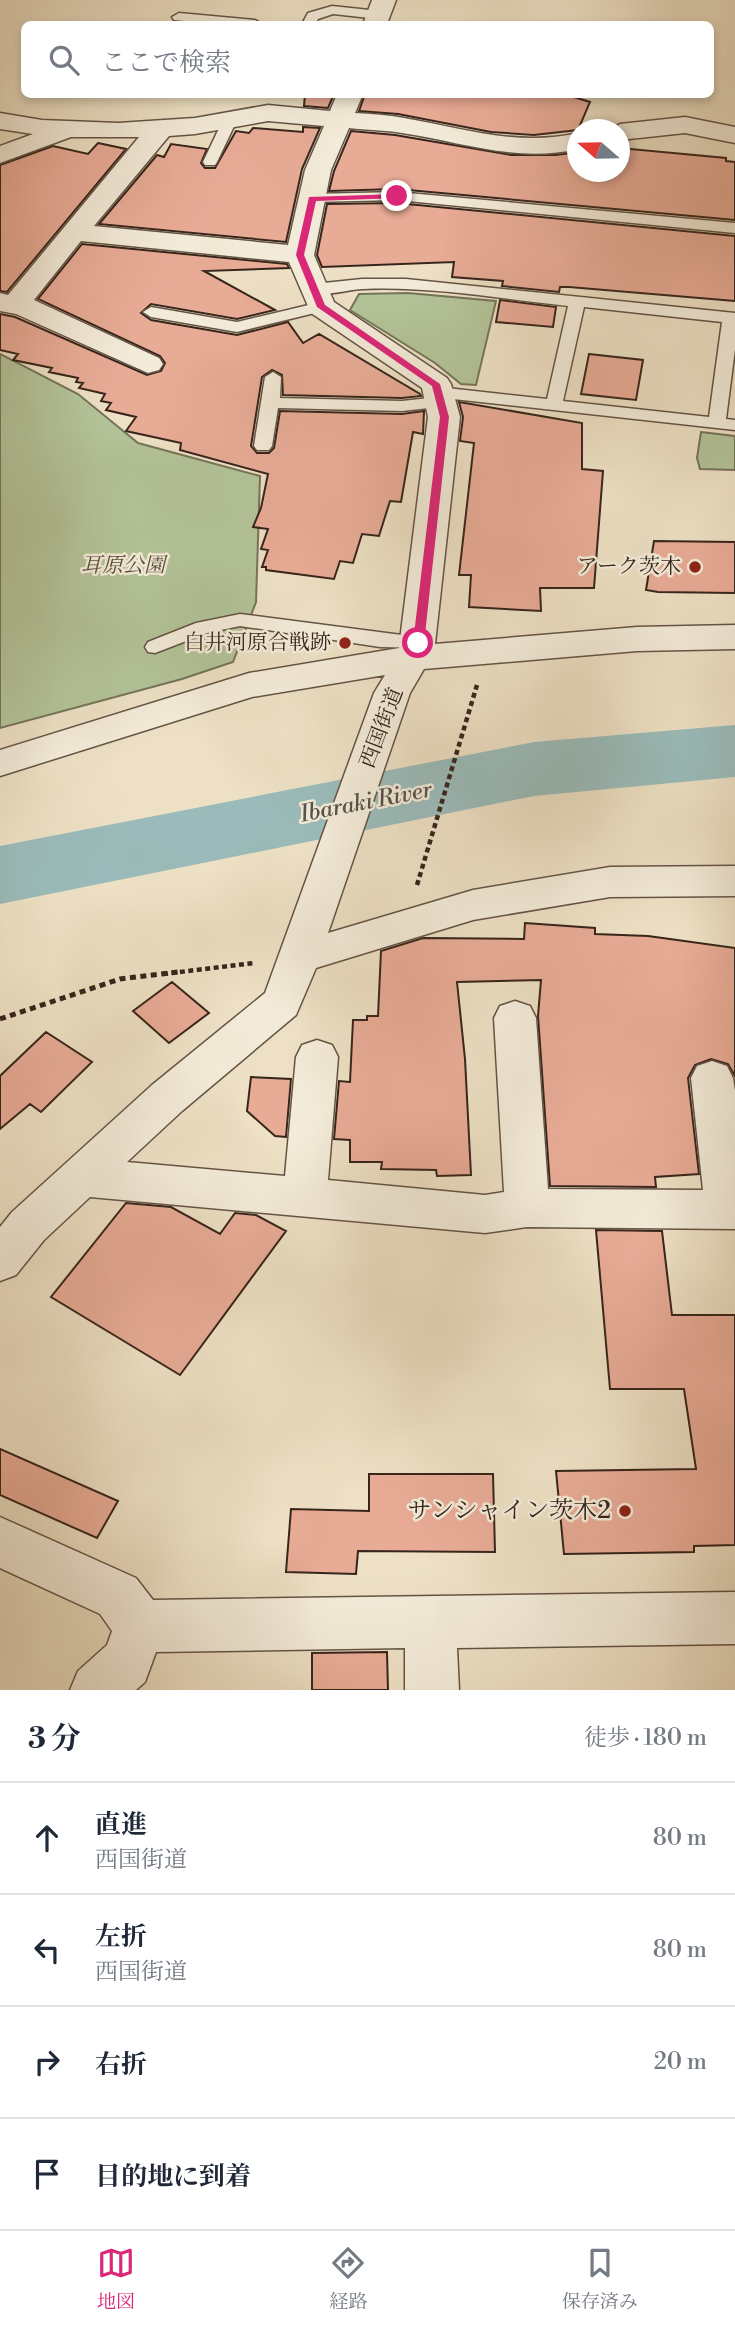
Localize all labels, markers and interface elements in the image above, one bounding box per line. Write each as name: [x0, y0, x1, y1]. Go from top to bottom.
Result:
search box: [21, 21, 714, 98]
icon: search: [45, 41, 83, 79]
text: ここで検索: [101, 47, 231, 79]
north arrow: [567, 119, 630, 182]
route end: [381, 180, 412, 211]
park label: 耳原公園: [81, 553, 168, 579]
place label: アーク茨木: [577, 554, 681, 580]
marker: アーク茨木: [687, 559, 703, 575]
route start: [402, 627, 433, 658]
place label: 白井河原合戦跡: [184, 630, 331, 656]
marker: 白井河原合戦跡: [337, 635, 353, 651]
street label: 西国街道: [355, 684, 409, 772]
water label: Ibaraki River: [297, 775, 436, 829]
place label: サンシャイン茨木2: [408, 1496, 611, 1526]
marker: サンシャイン茨木2: [617, 1503, 633, 1519]
text: 3 分: [28, 1720, 81, 1758]
text: 徒歩 · 180 m: [584, 1724, 707, 1752]
text: 直進: [95, 1809, 147, 1841]
icon: ahead: [28, 1819, 66, 1857]
text: 80 m: [653, 1824, 707, 1852]
text: 西国街道: [95, 1846, 187, 1874]
text: 左折: [95, 1921, 147, 1953]
icon: left: [28, 1931, 66, 1969]
text: 80 m: [653, 1936, 707, 1964]
text: 西国街道: [95, 1958, 187, 1986]
icon: right: [28, 2043, 66, 2081]
text: 20 m: [654, 2048, 707, 2076]
text: 右折: [95, 2049, 147, 2081]
icon: arrive: [28, 2155, 66, 2193]
text: 目的地に到着: [95, 2161, 251, 2193]
tab: 地図: [97, 2244, 135, 2314]
tab: 経路: [329, 2244, 368, 2314]
tab: 保存済み: [562, 2244, 638, 2314]

